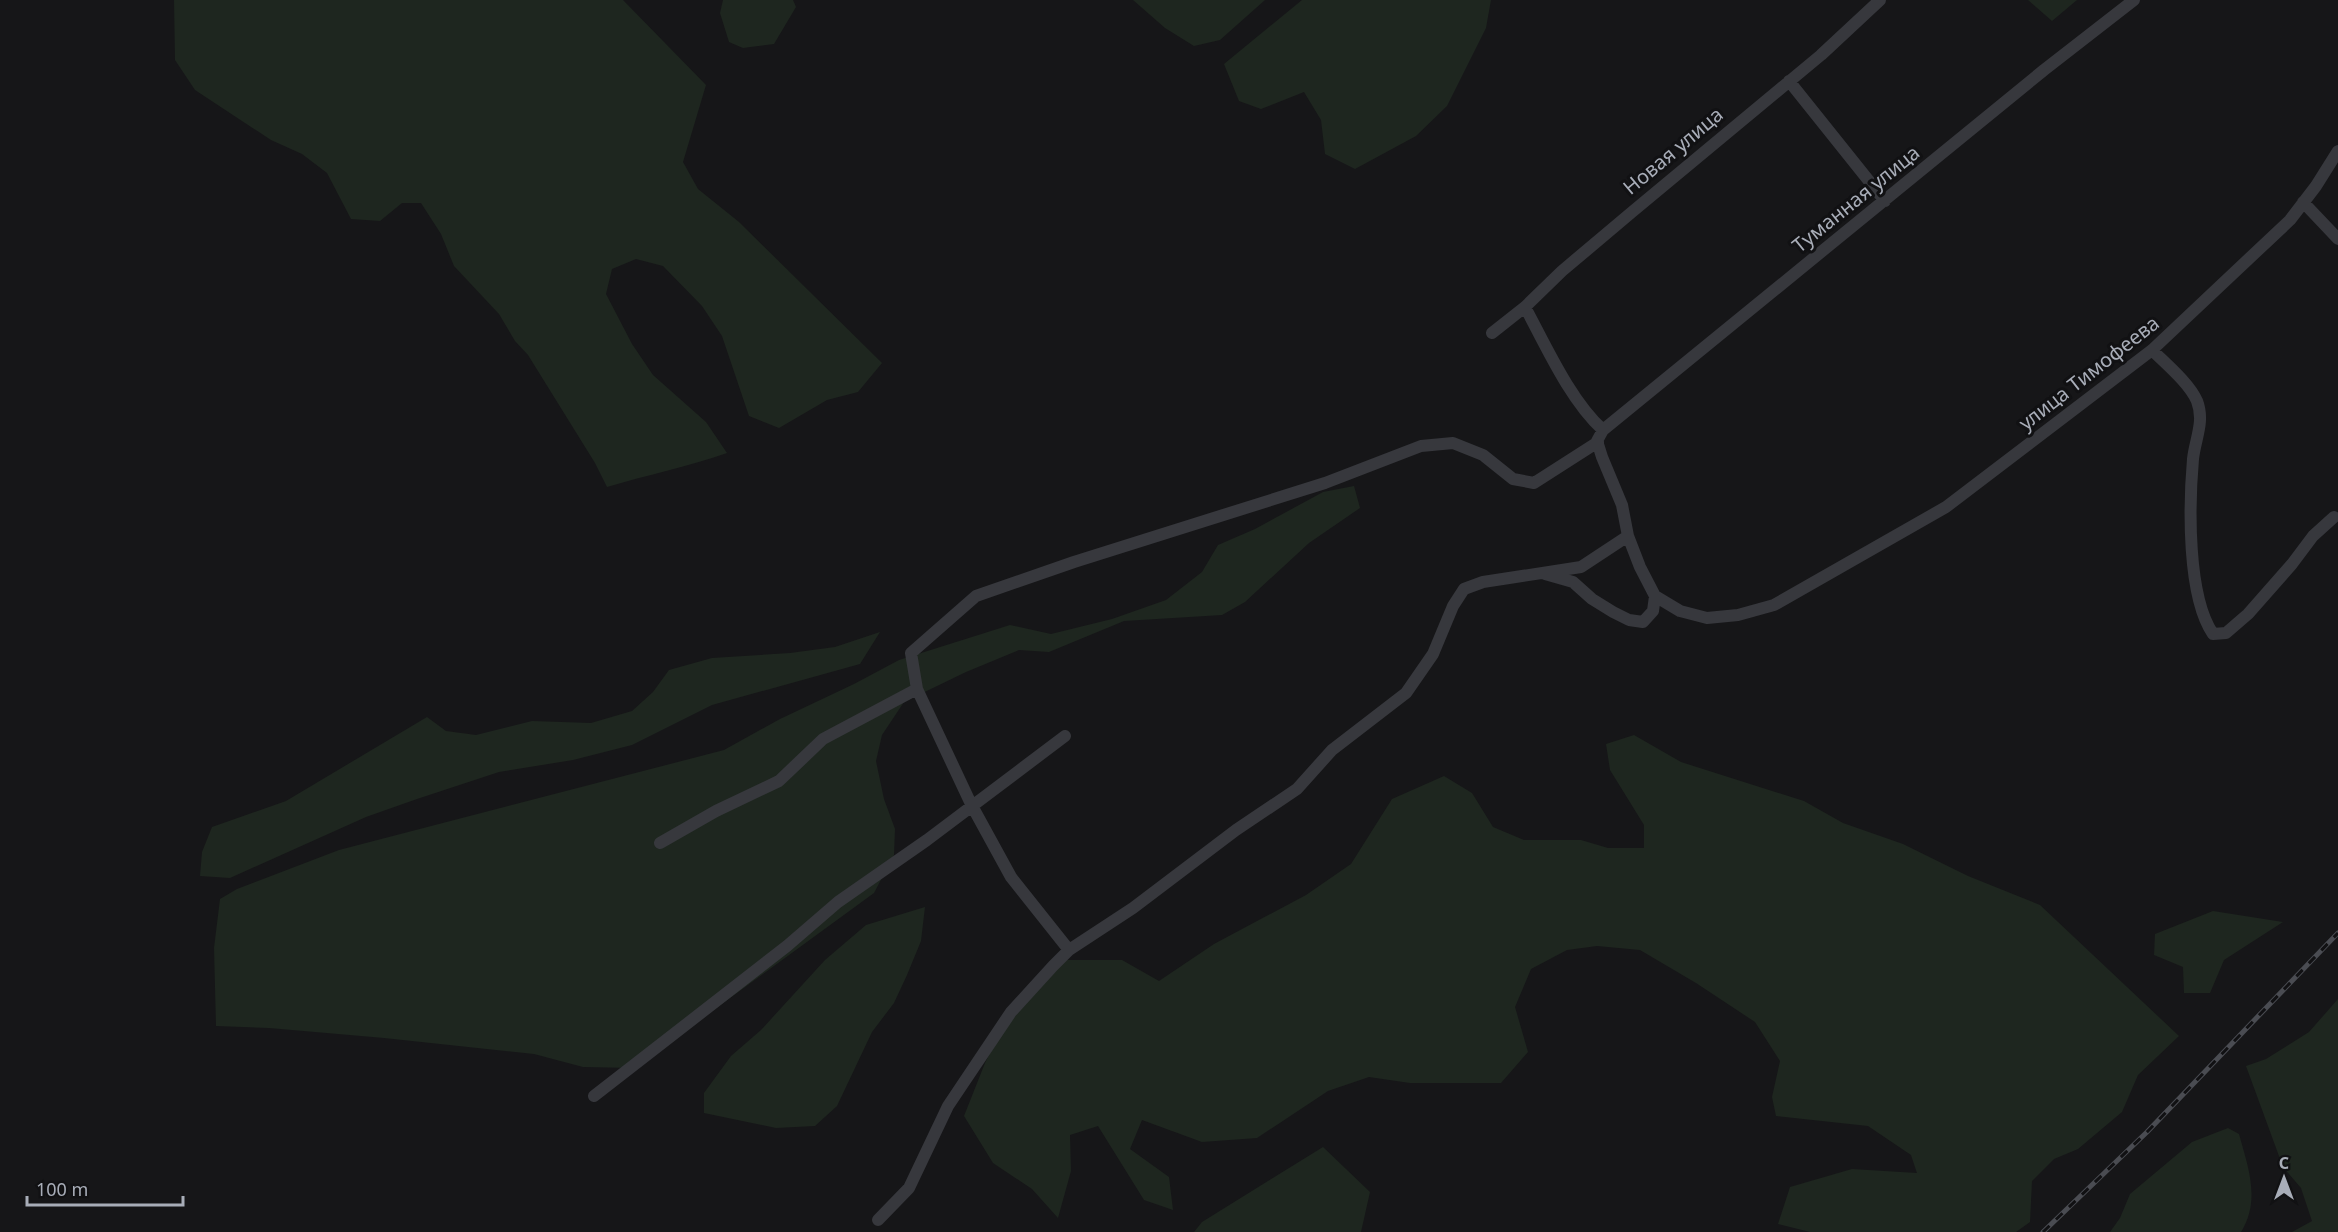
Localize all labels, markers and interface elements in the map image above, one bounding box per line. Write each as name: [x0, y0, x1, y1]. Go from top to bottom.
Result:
street label: Новая улица: [1617, 101, 1728, 200]
street label: Туманная улица: [1786, 139, 1925, 258]
street label: улица Тимофеева: [2013, 309, 2164, 436]
north arrow: [2254, 1148, 2314, 1208]
text: С: [2279, 1152, 2289, 1174]
scale bar: [27, 1169, 183, 1207]
text: 100 m: [36, 1177, 88, 1201]

